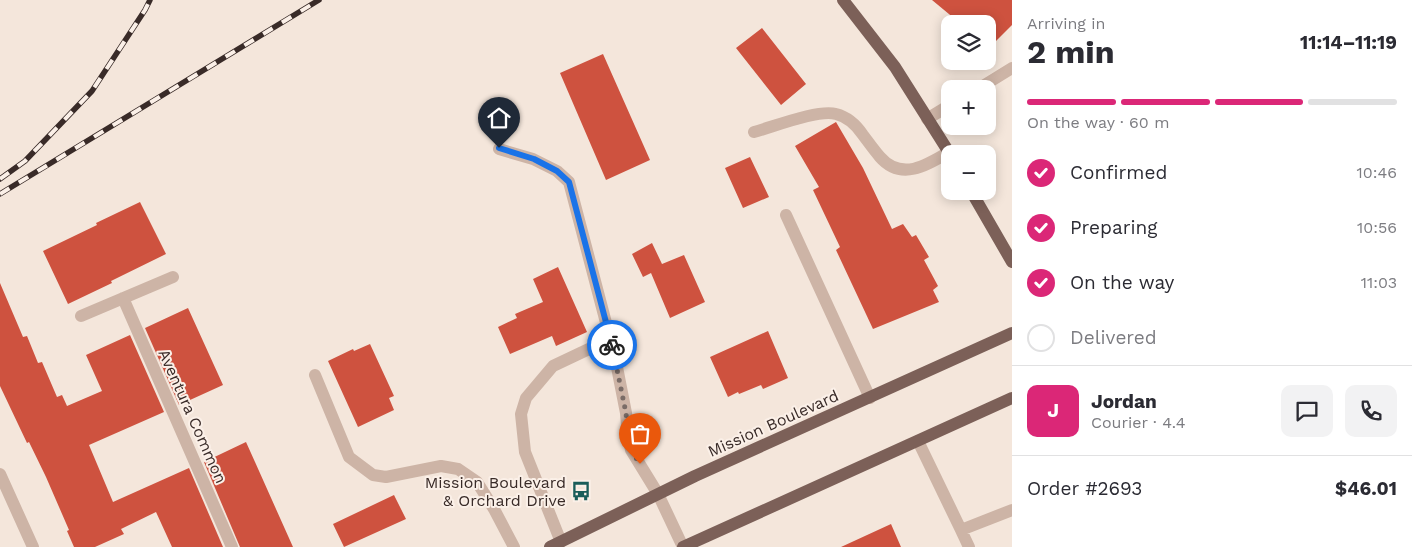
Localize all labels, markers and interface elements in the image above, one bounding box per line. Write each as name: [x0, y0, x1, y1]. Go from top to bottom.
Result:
text: Arriving in: [1027, 14, 1105, 33]
map controls: [941, 15, 996, 200]
button: layers: [941, 15, 996, 70]
text: 11:14–11:19: [1300, 31, 1397, 54]
text: 2 min: [1027, 33, 1115, 71]
button: +: [941, 80, 996, 135]
pin: [478, 97, 520, 148]
icon: home: [485, 104, 513, 132]
text: On the way · 60 m: [1027, 113, 1169, 132]
button: −: [941, 145, 996, 200]
icon: check: [1027, 159, 1055, 187]
text: Confirmed: [1070, 161, 1167, 184]
text: 10:46: [1357, 163, 1397, 182]
icon: check: [1027, 214, 1055, 242]
text: Preparing: [1070, 216, 1157, 239]
text: 10:56: [1357, 218, 1397, 237]
icon: check: [1027, 269, 1055, 297]
text: On the way: [1070, 271, 1174, 294]
text: 11:03: [1361, 273, 1397, 292]
courier: [587, 320, 637, 370]
text: Delivered: [1070, 326, 1157, 349]
icon: bike: [598, 331, 626, 359]
street label: Aventura Common: [154, 346, 231, 486]
button: chat: [1281, 385, 1333, 437]
button: phone: [1345, 385, 1397, 437]
street label: Mission Boulevard: [705, 386, 842, 461]
text: Jordan: [1091, 390, 1157, 413]
text: J: [1047, 399, 1059, 422]
pin: [619, 413, 661, 464]
text: Courier · 4.4: [1091, 413, 1186, 432]
icon: bag: [626, 420, 654, 448]
place label: Mission Boulevard & Orchard Drive: [425, 473, 566, 510]
text: Order #2693: [1027, 477, 1142, 500]
text: $46.01: [1335, 477, 1397, 500]
bus stop icon: Mission Boulevard & Orchard Drive: [570, 480, 592, 502]

